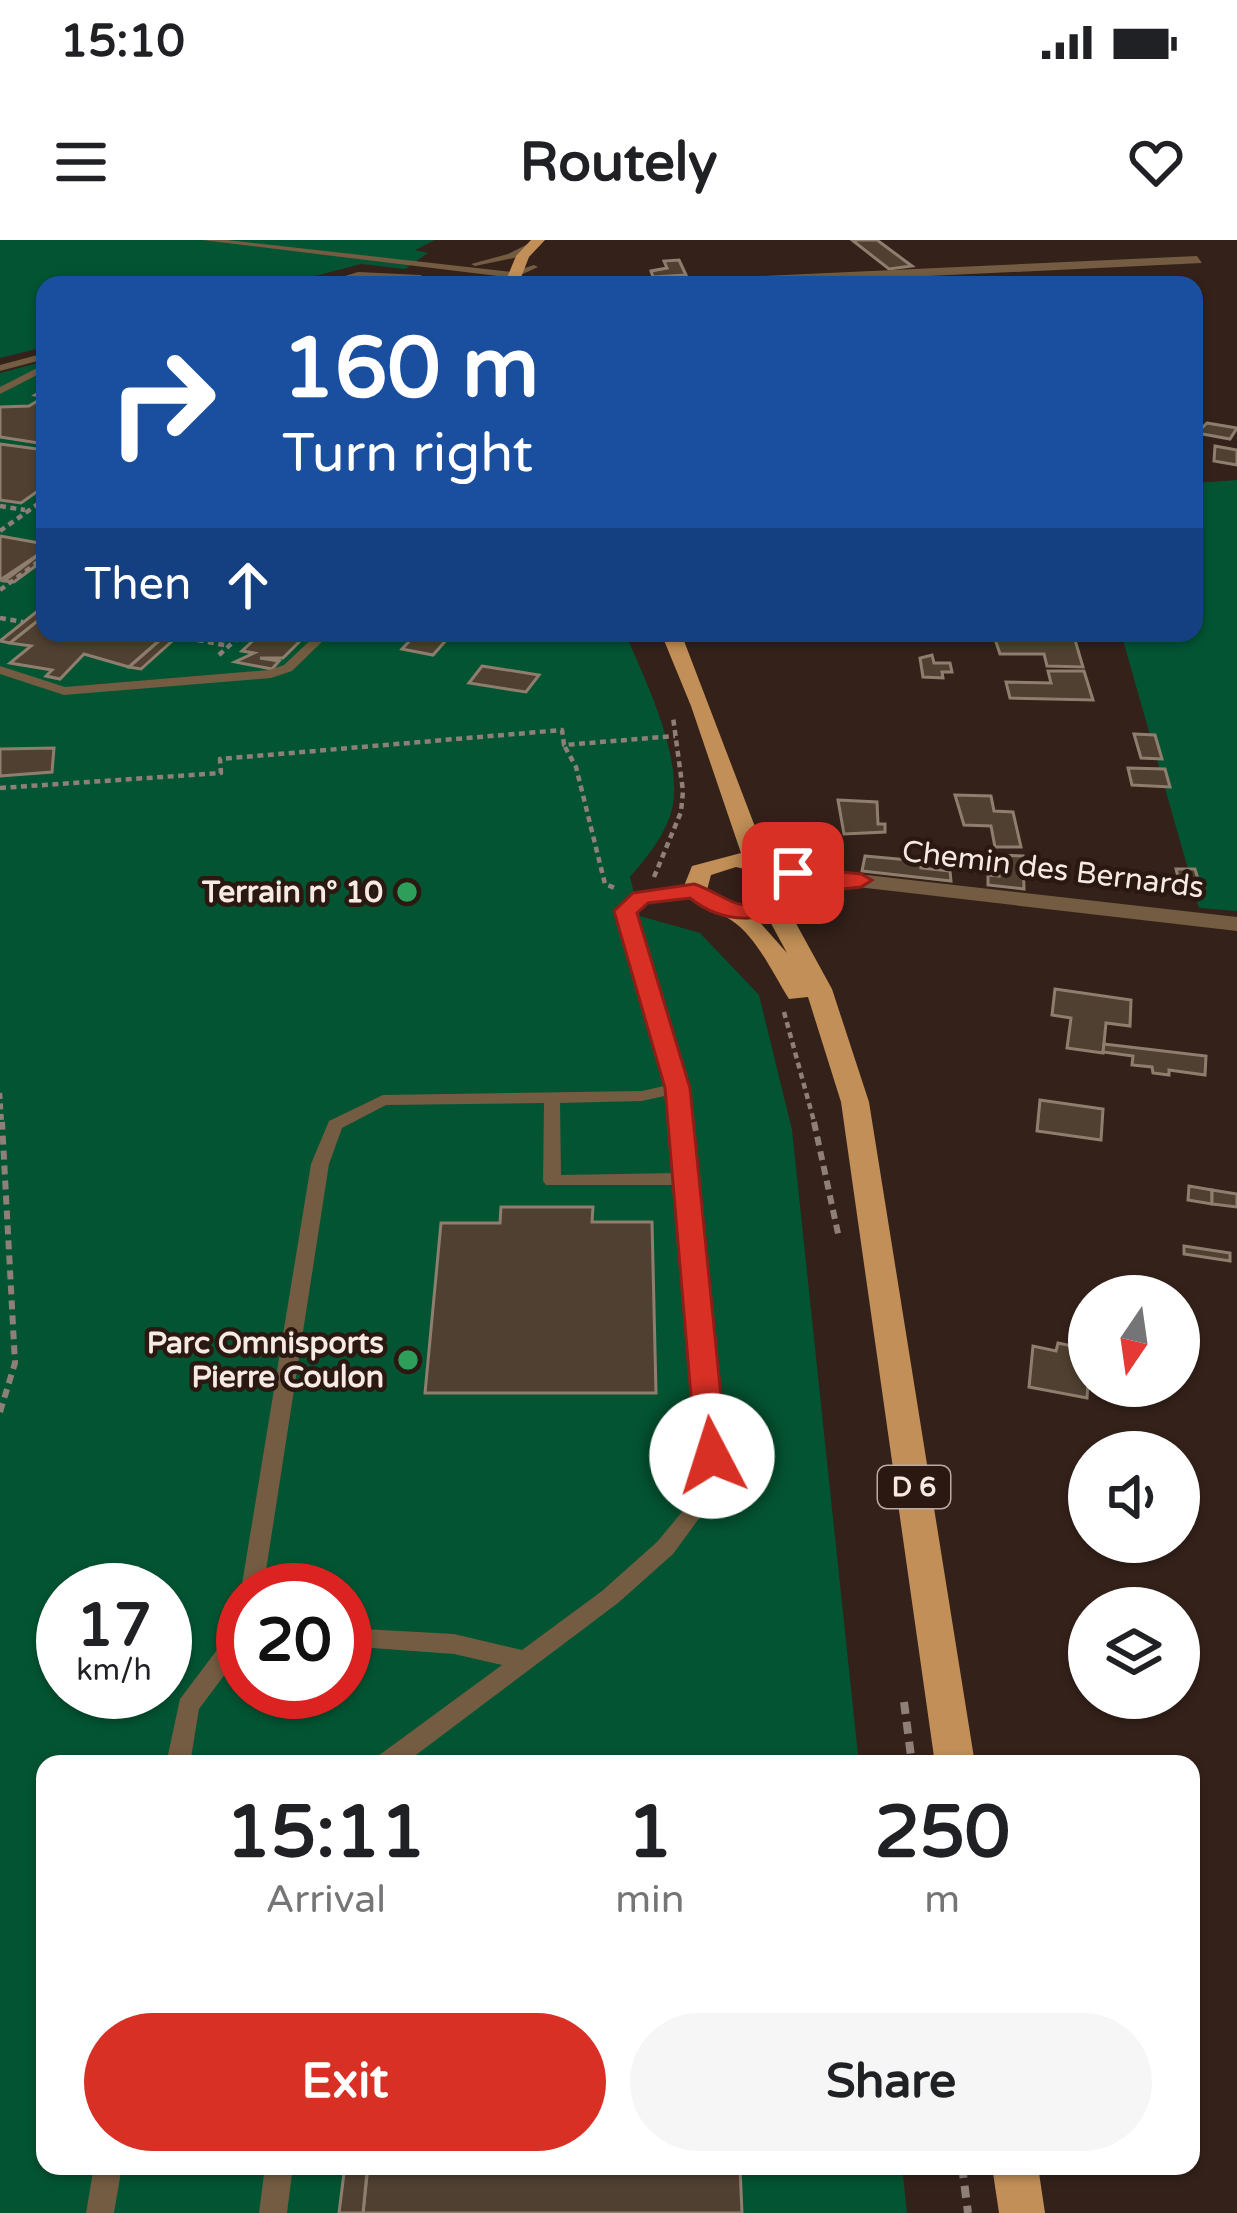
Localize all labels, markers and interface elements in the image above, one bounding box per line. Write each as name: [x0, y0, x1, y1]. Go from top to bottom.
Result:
text: 15:10: [60, 15, 185, 69]
icon: menu: [48, 129, 114, 195]
icon: heart: [1123, 129, 1189, 195]
text: Routely: [520, 130, 717, 195]
text: 160 m: [282, 319, 539, 420]
icon: right: [84, 324, 240, 480]
text: Turn right: [282, 421, 533, 486]
icon: ahead: [215, 552, 281, 618]
text: Then: [84, 558, 191, 612]
pin: [742, 822, 844, 924]
street label: Chemin des Bernards: [900, 833, 1206, 906]
icon: arrive: [760, 840, 826, 906]
place label: Terrain n° 10: [201, 874, 383, 911]
marker: Terrain n° 10: [394, 879, 420, 905]
north arrow: [1068, 1275, 1200, 1407]
map controls: [1068, 1275, 1200, 1719]
place label: Parc Omnisports Pierre Coulon: [147, 1325, 384, 1396]
marker: Parc Omnisports Pierre Coulon: [395, 1347, 421, 1373]
position arrow: [649, 1393, 775, 1519]
button: sound: [1068, 1431, 1200, 1563]
road number: D 6: [878, 1466, 950, 1508]
speed limit sign: 20: [216, 1563, 372, 1719]
button: layers: [1068, 1587, 1200, 1719]
text: 17: [76, 1590, 152, 1662]
text: km/h: [76, 1652, 152, 1689]
text: 15:11: [226, 1790, 425, 1877]
text: 1: [627, 1790, 673, 1877]
text: 250: [874, 1790, 1010, 1877]
text: Arrival: [265, 1876, 386, 1923]
text: min: [615, 1876, 685, 1923]
text: m: [924, 1876, 960, 1923]
button: Exit: [84, 2013, 606, 2151]
button: Share: [630, 2013, 1152, 2151]

